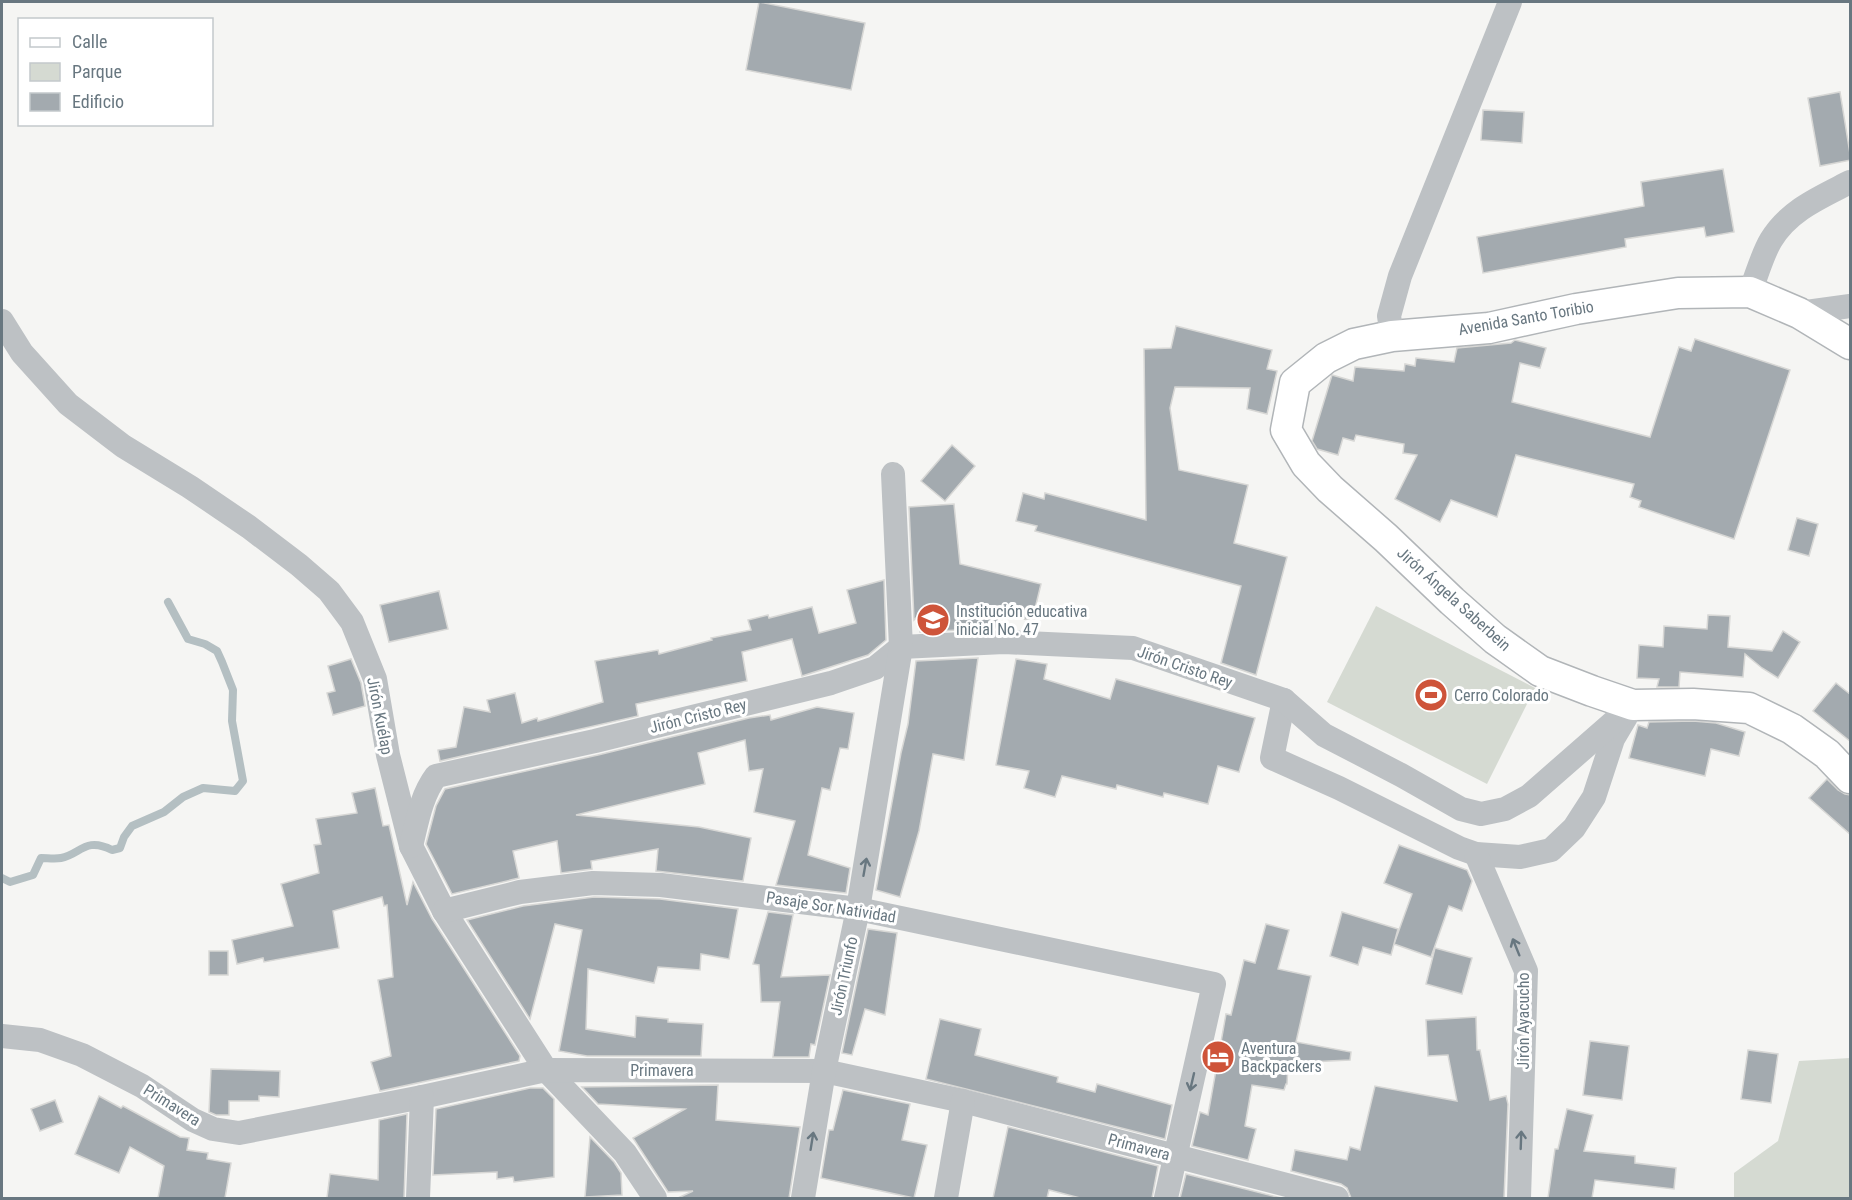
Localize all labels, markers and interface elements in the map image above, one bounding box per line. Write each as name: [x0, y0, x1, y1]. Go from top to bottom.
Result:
legend: [18, 18, 213, 126]
text: Calle: [72, 31, 108, 52]
text: Parque: [72, 61, 122, 82]
text: Edificio: [72, 91, 124, 112]
street label: Avenida Santo Toribio: [1457, 297, 1595, 339]
street label: Jirón Ángela Saberbein: [1393, 543, 1515, 655]
school or university icon: Institución educativa inicial No. 47: [915, 602, 951, 638]
place label: Institución educativa inicial No. 47: [956, 602, 1087, 639]
street label: Jirón Cristo Rey: [1135, 642, 1235, 692]
street label: Jirón Kuélap: [363, 676, 397, 756]
sports icon: Cerro Colorado: [1413, 677, 1449, 713]
place label: Cerro Colorado: [1454, 686, 1549, 705]
street label: Jirón Cristo Rey: [648, 695, 749, 737]
one-way arrow: [860, 858, 871, 877]
street label: Pasaje Sor Natividad: [765, 887, 897, 927]
street label: Jirón Triunfo: [826, 935, 862, 1017]
one-way arrow: [1510, 938, 1521, 957]
street label: Jirón Ayacucho: [1514, 973, 1533, 1069]
hotel icon: Aventura Backpackers: [1200, 1039, 1236, 1075]
place label: Aventura Backpackers: [1241, 1039, 1322, 1076]
street label: Primavera: [630, 1061, 694, 1080]
one-way arrow: [1186, 1071, 1197, 1091]
street label: Primavera: [140, 1080, 204, 1130]
street label: Primavera: [1106, 1130, 1172, 1164]
one-way arrow: [807, 1131, 818, 1151]
one-way arrow: [1516, 1131, 1527, 1151]

